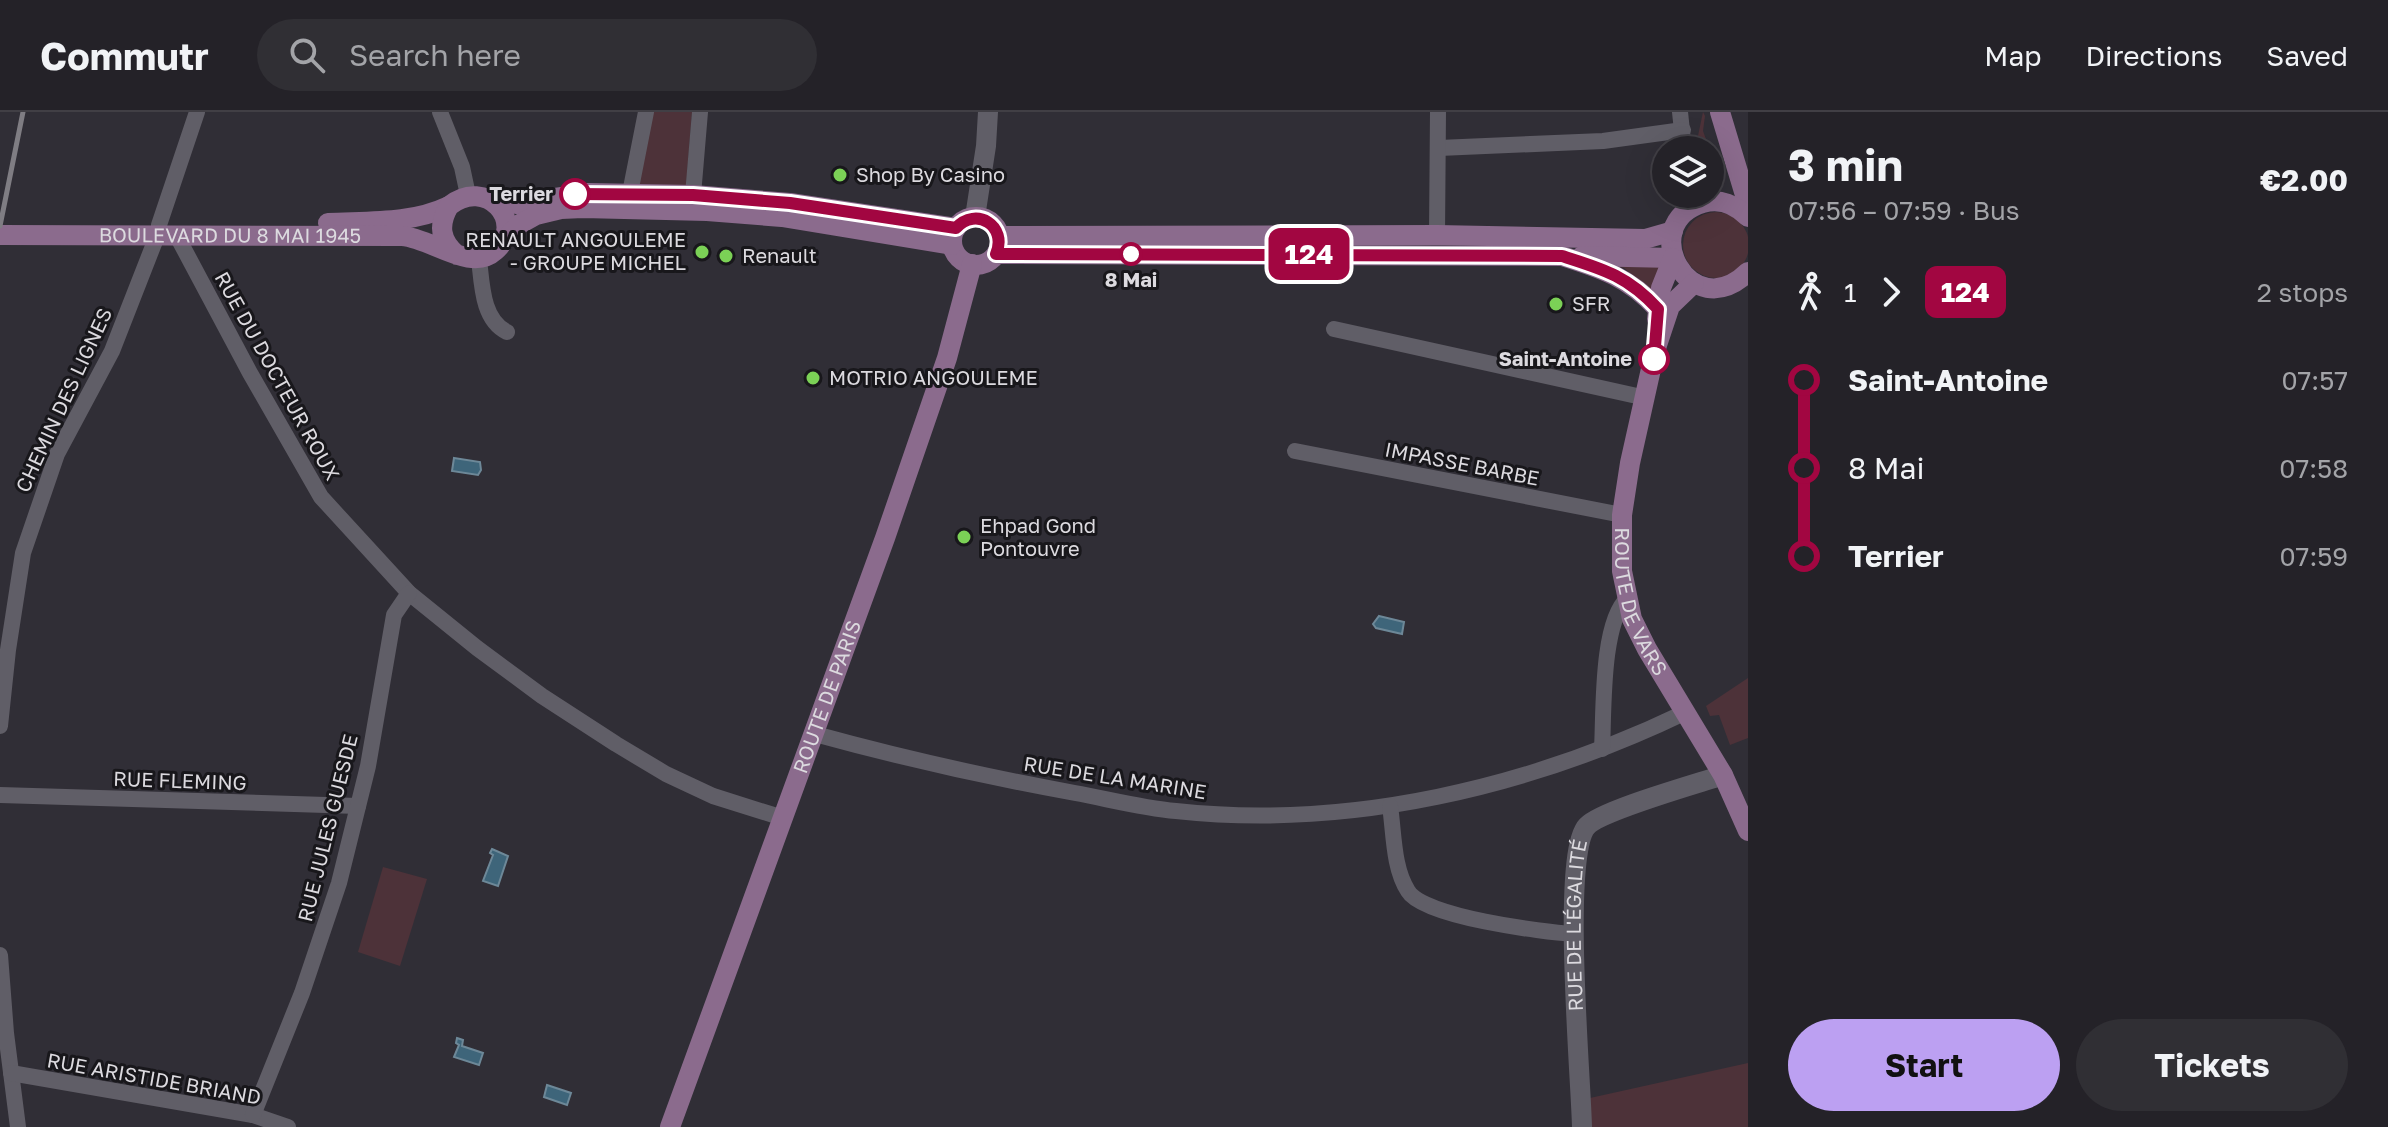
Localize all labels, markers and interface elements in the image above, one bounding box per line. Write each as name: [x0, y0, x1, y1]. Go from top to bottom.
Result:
search box: [257, 19, 817, 91]
text: Commutr: [40, 33, 209, 78]
icon: search: [285, 33, 329, 77]
text: Search here: [349, 37, 521, 73]
text: Map: [1984, 39, 2041, 72]
text: Directions: [2085, 39, 2222, 72]
text: Saved: [2266, 39, 2348, 72]
map controls: [1652, 136, 1724, 208]
button: layers: [1652, 136, 1724, 208]
text: 3 min: [1788, 138, 1903, 191]
place label: Shop By Casino: [856, 162, 1005, 186]
text: €2.00: [2260, 162, 2348, 198]
marker: Shop By Casino: [831, 166, 849, 184]
marker: Terrier: [560, 179, 590, 209]
place label: Terrier: [489, 181, 553, 205]
text: 07:56 – 07:59 · Bus: [1788, 195, 2020, 226]
street label: BOULEVARD DU 8 MAI 1945: [99, 222, 361, 247]
place label: RENAULT ANGOULEME - GROUPE MICHEL: [465, 227, 686, 274]
line badge: 124: [1263, 228, 1355, 280]
text: 124: [1284, 237, 1334, 270]
marker: RENAULT ANGOULEME - GROUPE MICHEL: [693, 243, 711, 261]
place label: Renault: [742, 243, 817, 267]
marker: 8 Mai: [1120, 243, 1142, 265]
marker: Renault: [717, 247, 735, 265]
street label: RUE DU DOCTEUR ROUX: [210, 267, 345, 484]
place label: 8 Mai: [1105, 267, 1157, 291]
icon: walk: [1788, 270, 1832, 314]
icon: forward: [1869, 270, 1913, 314]
text: 124: [1941, 275, 1990, 308]
text: 1: [1844, 277, 1857, 308]
text: 2 stops: [2257, 277, 2348, 308]
place label: SFR: [1572, 291, 1610, 315]
marker: SFR: [1547, 295, 1565, 313]
street label: CHEMIN DES LIGNES: [10, 304, 116, 496]
marker: Saint-Antoine: [1639, 344, 1669, 374]
place label: Saint-Antoine: [1498, 346, 1632, 370]
text: Saint-Antoine: [1848, 362, 2048, 398]
place label: MOTRIO ANGOULEME: [829, 365, 1038, 389]
text: 07:57: [2281, 365, 2348, 396]
marker: MOTRIO ANGOULEME: [804, 369, 822, 387]
street label: IMPASSE BARBE: [1383, 436, 1541, 490]
text: 8 Mai: [1848, 450, 1925, 486]
text: 07:58: [2279, 453, 2348, 484]
place label: Ehpad Gond Pontouvre: [980, 513, 1096, 560]
street label: ROUTE DE VARS: [1611, 527, 1673, 680]
marker: Ehpad Gond Pontouvre: [955, 528, 973, 546]
text: Terrier: [1848, 538, 1944, 574]
text: 07:59: [2279, 541, 2348, 572]
street label: ROUTE DE PARIS: [787, 616, 865, 776]
street label: RUE JULES GUESDE: [292, 732, 362, 924]
street label: RUE DE LA MARINE: [1022, 751, 1208, 803]
street label: RUE FLEMING: [113, 766, 247, 794]
street label: RUE DE L'ÉGALITÉ: [1561, 837, 1591, 1012]
button: Start: [1788, 1019, 2060, 1111]
button: Tickets: [2076, 1019, 2348, 1111]
street label: RUE ARISTIDE BRIAND: [45, 1047, 263, 1109]

